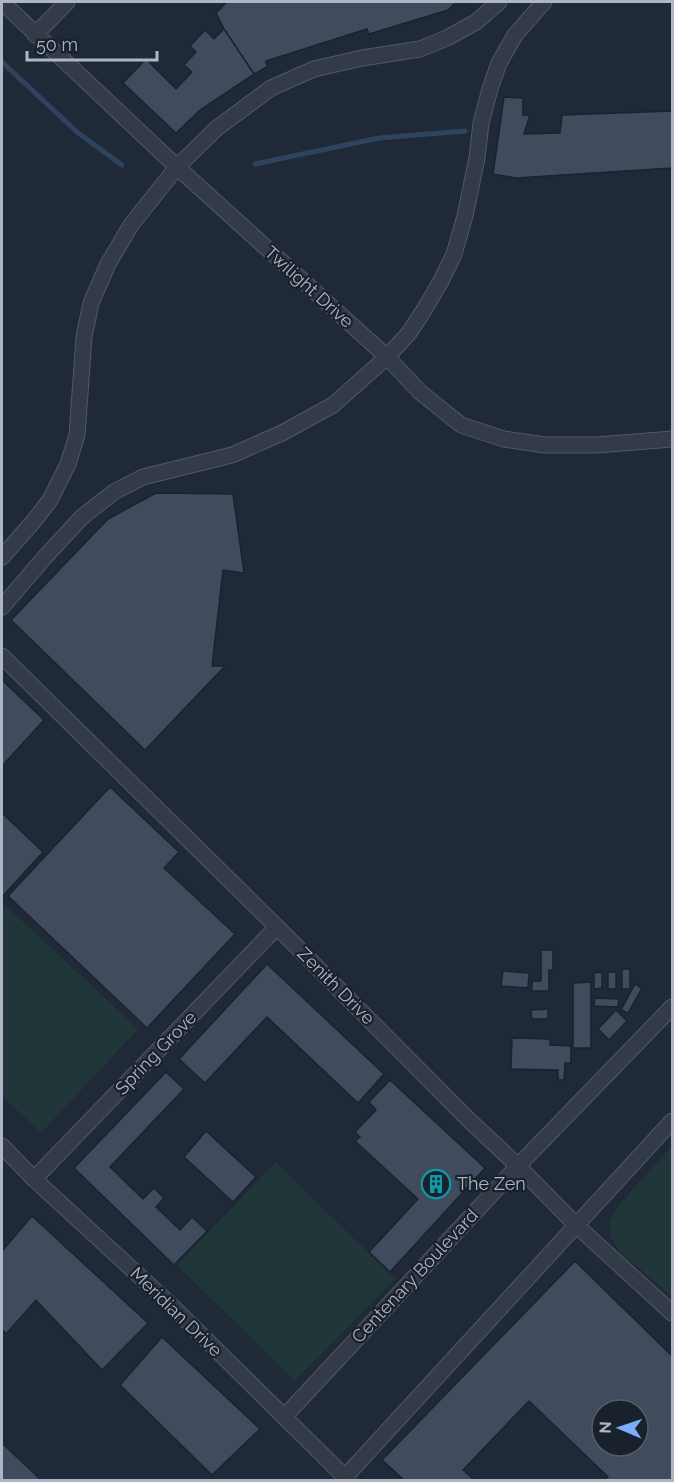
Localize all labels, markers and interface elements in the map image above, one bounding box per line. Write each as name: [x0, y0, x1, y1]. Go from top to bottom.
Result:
scale bar: [27, 24, 158, 62]
text: 50 m: [36, 34, 78, 55]
street label: Twilight Drive: [261, 241, 358, 332]
street label: Zenith Drive: [294, 943, 379, 1029]
street label: Spring Grove: [111, 1006, 201, 1099]
building icon: The Zen: [420, 1168, 452, 1200]
place label: The Zen: [457, 1173, 526, 1194]
street label: Centenary Boulevard: [347, 1204, 482, 1347]
street label: Meridian Drive: [126, 1263, 227, 1361]
north arrow: [590, 1398, 650, 1458]
text: N: [596, 1421, 615, 1434]

